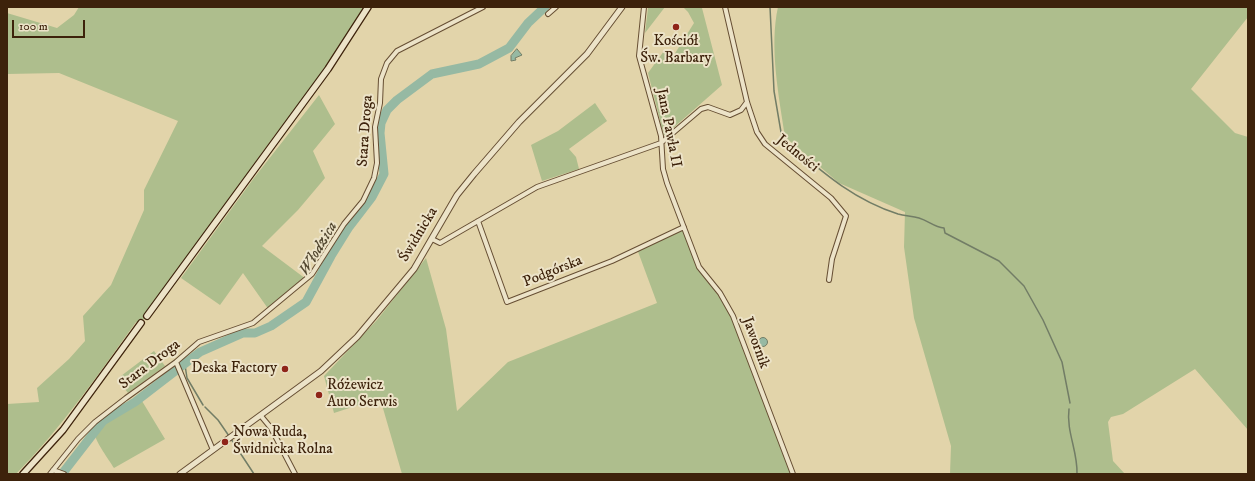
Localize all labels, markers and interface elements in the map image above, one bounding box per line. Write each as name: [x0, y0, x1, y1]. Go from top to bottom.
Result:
scale bar: [14, 12, 87, 38]
text: 100 m: [19, 19, 48, 34]
marker: Kościół Św. Barbary: [671, 22, 681, 32]
place label: Kościół Św. Barbary: [640, 33, 712, 68]
street label: Jana Pawła II: [652, 87, 684, 169]
street label: Stara Droga: [355, 94, 377, 168]
street label: Jedności: [772, 131, 822, 177]
street label: Świdnicka: [396, 204, 442, 266]
water label: Włodzica: [295, 219, 343, 279]
street label: Podgórska: [521, 252, 585, 292]
street label: Jawornik: [737, 315, 773, 371]
street label: Stara Droga: [116, 336, 184, 394]
place label: Deska Factory: [191, 360, 277, 378]
marker: Deska Factory: [280, 364, 290, 374]
place label: Różewicz Auto Serwis: [327, 377, 397, 412]
marker: Różewicz Auto Serwis: [314, 390, 324, 400]
place label: Nowa Ruda, Świdnicka Rolna: [233, 424, 333, 459]
marker: Nowa Ruda, Świdnicka Rolna: [220, 437, 230, 447]

